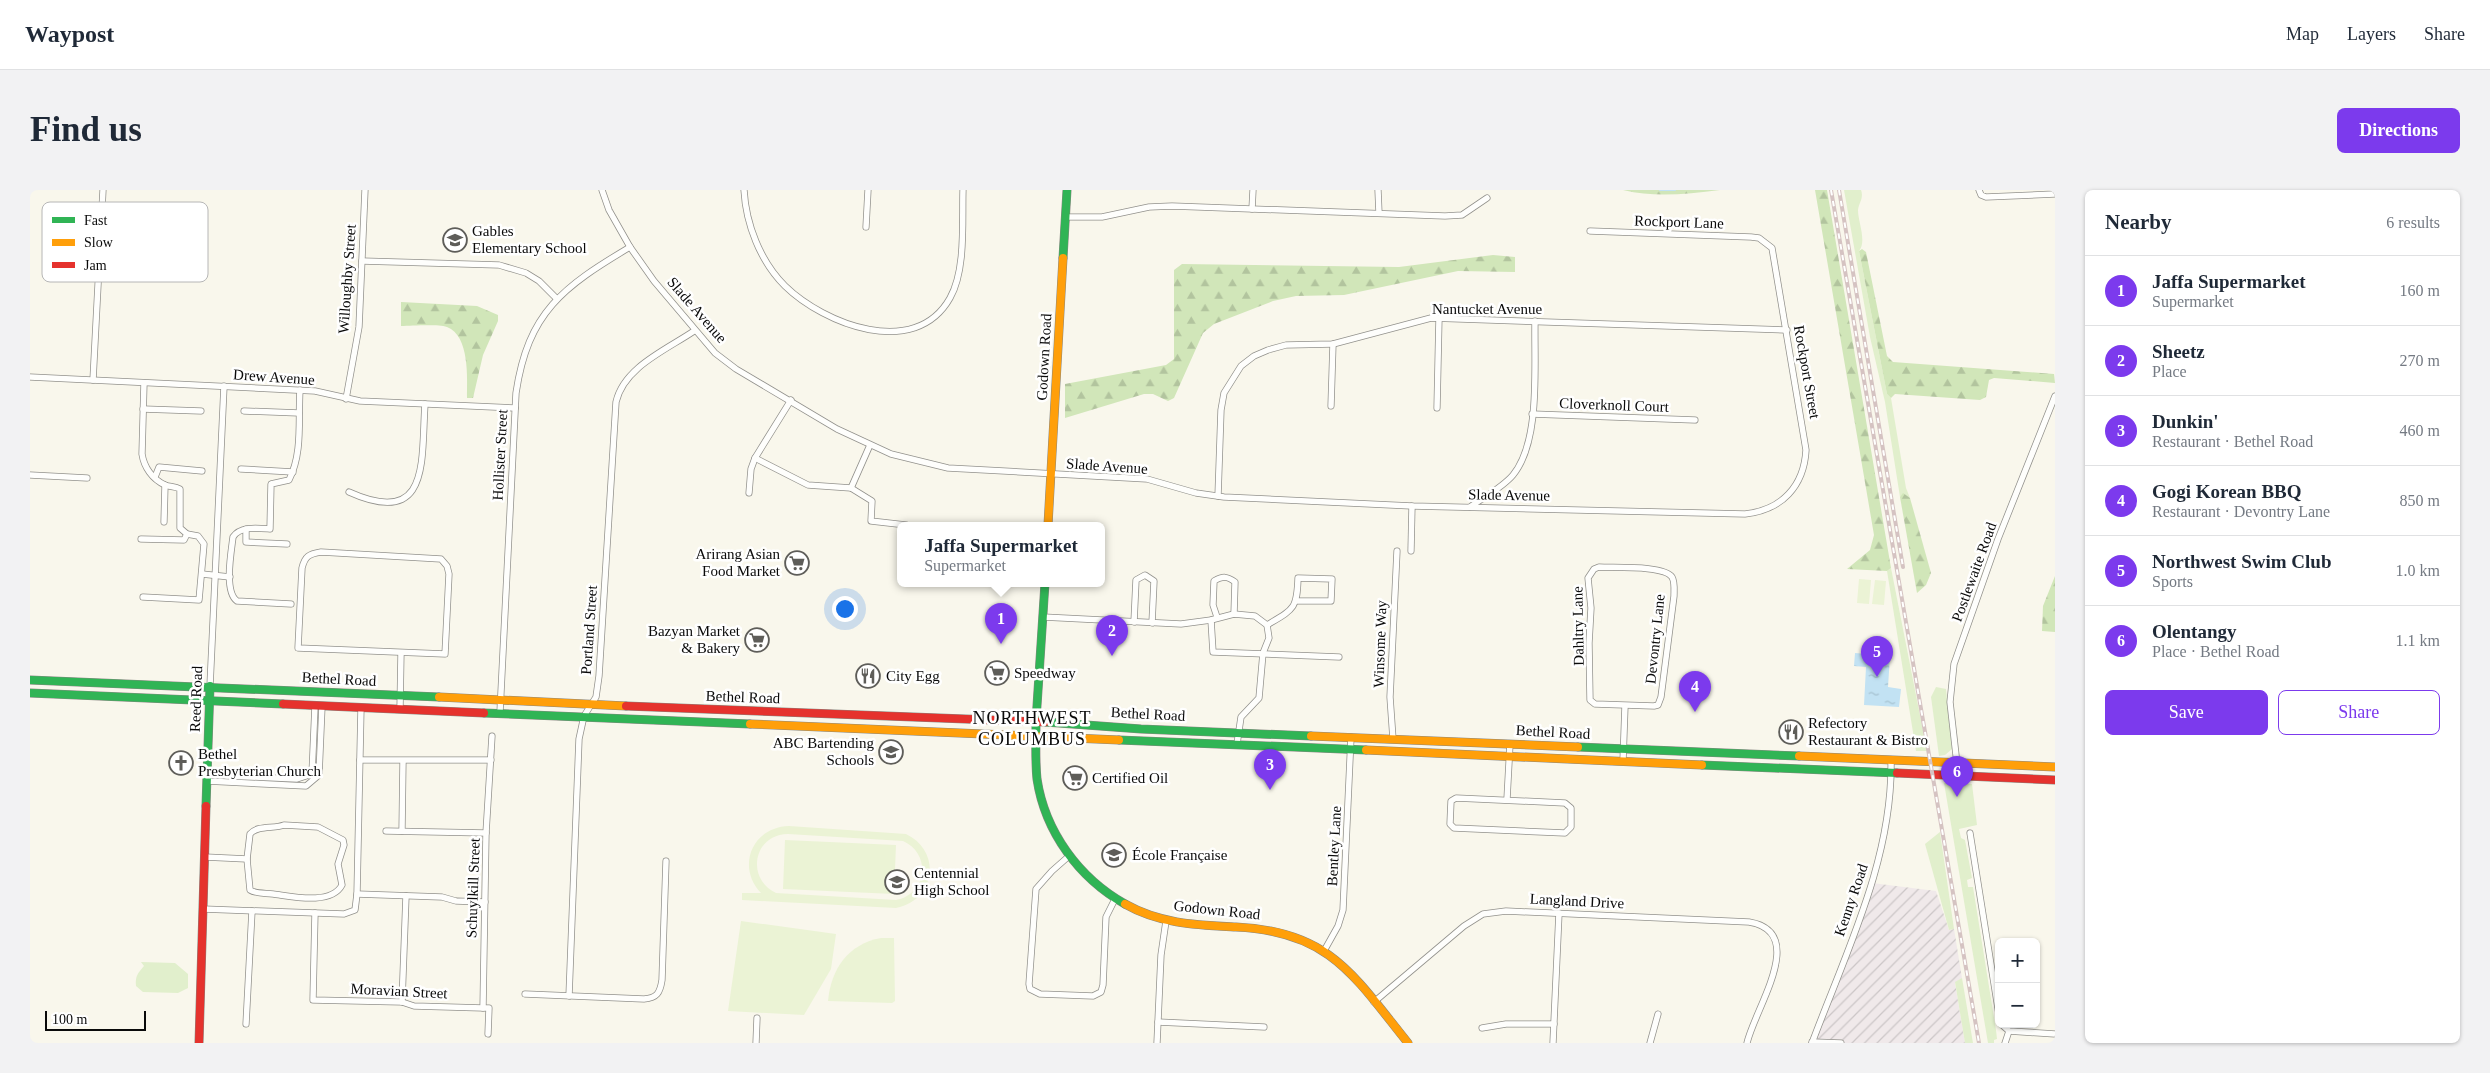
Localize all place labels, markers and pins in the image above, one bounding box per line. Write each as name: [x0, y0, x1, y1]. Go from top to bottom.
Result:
place label: Gables Elementary School: [472, 223, 587, 256]
school or university icon: Gables Elementary School: [442, 227, 468, 253]
place label: Arirang Asian Food Market: [695, 546, 781, 579]
supermarket icon: Arirang Asian Food Market: [784, 550, 810, 576]
pin: 1: [985, 603, 1017, 644]
pin: 2: [1096, 615, 1128, 656]
place label: Bazyan Market & Bakery: [648, 623, 741, 656]
supermarket icon: Bazyan Market & Bakery: [744, 627, 770, 653]
pin: 5: [1861, 636, 1893, 677]
supermarket icon: Speedway: [984, 660, 1010, 686]
restaurant icon: City Egg: [855, 663, 881, 689]
place label: Speedway: [1014, 665, 1076, 681]
place label: City Egg: [886, 668, 940, 684]
pin: 4: [1679, 671, 1711, 712]
place label: Refectory Restaurant & Bistro: [1808, 715, 1928, 748]
restaurant icon: Refectory Restaurant & Bistro: [1778, 719, 1804, 745]
place label: ABC Bartending Schools: [773, 735, 874, 768]
school or university icon: ABC Bartending Schools: [878, 739, 904, 765]
place label: Bethel Presbyterian Church: [198, 746, 321, 779]
pin: 3: [1254, 749, 1286, 790]
church icon: Bethel Presbyterian Church: [168, 750, 194, 776]
pin: 6: [1941, 756, 1973, 797]
supermarket icon: Certified Oil: [1062, 765, 1088, 791]
place label: Certified Oil: [1092, 770, 1168, 786]
school or university icon: École Française: [1101, 842, 1127, 868]
place label: École Française: [1132, 847, 1228, 863]
place label: Centennial High School: [914, 865, 989, 898]
school or university icon: Centennial High School: [884, 869, 910, 895]

